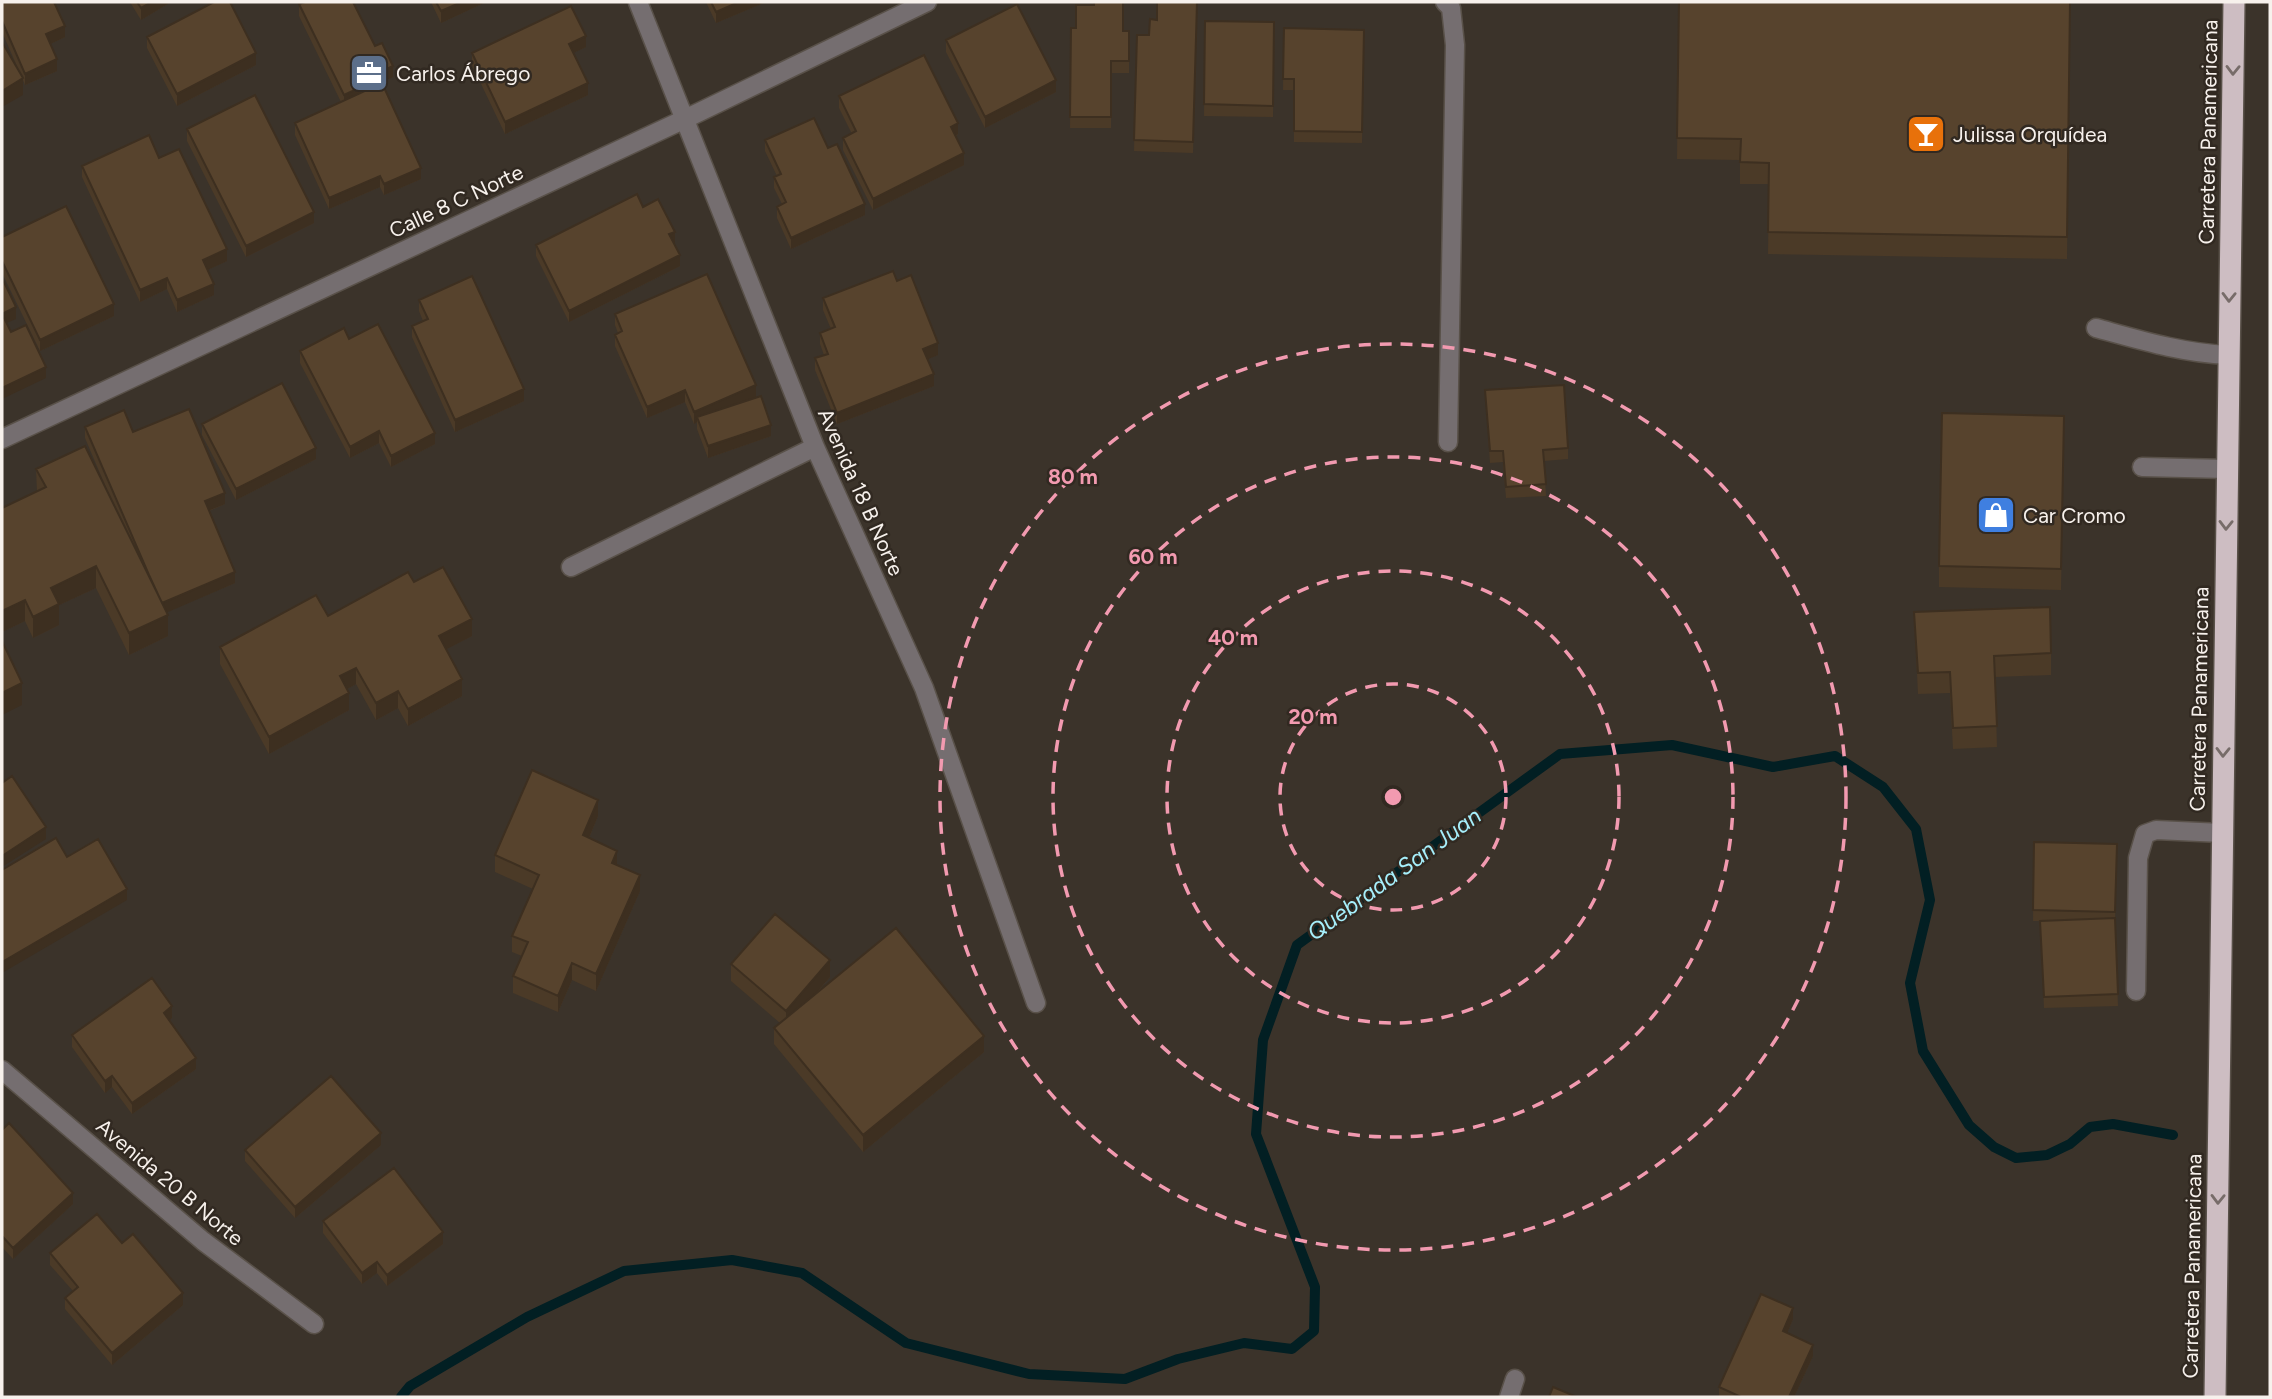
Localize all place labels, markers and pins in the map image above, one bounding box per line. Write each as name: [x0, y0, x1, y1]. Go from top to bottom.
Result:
office icon: Carlos Ábrego: [348, 52, 390, 94]
place label: Carlos Ábrego: [396, 61, 530, 86]
bar icon: Julissa Orquídea: [1905, 113, 1947, 155]
place label: Julissa Orquídea: [1953, 122, 2107, 147]
shop icon: Car Cromo: [1975, 494, 2017, 536]
place label: Car Cromo: [2023, 503, 2126, 528]
centre of rings: [1381, 785, 1405, 809]

